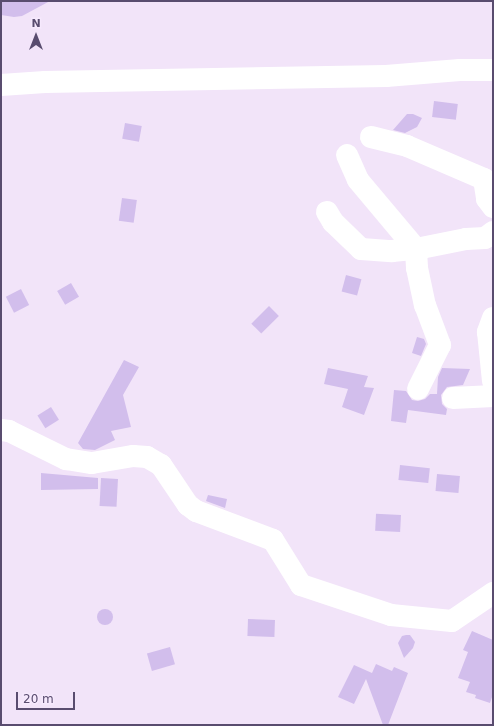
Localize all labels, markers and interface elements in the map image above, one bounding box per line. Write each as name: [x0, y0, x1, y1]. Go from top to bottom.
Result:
north arrow: [16, 16, 56, 56]
text: N: [31, 17, 41, 30]
scale bar: [18, 684, 77, 710]
text: 20 m: [23, 692, 54, 706]

